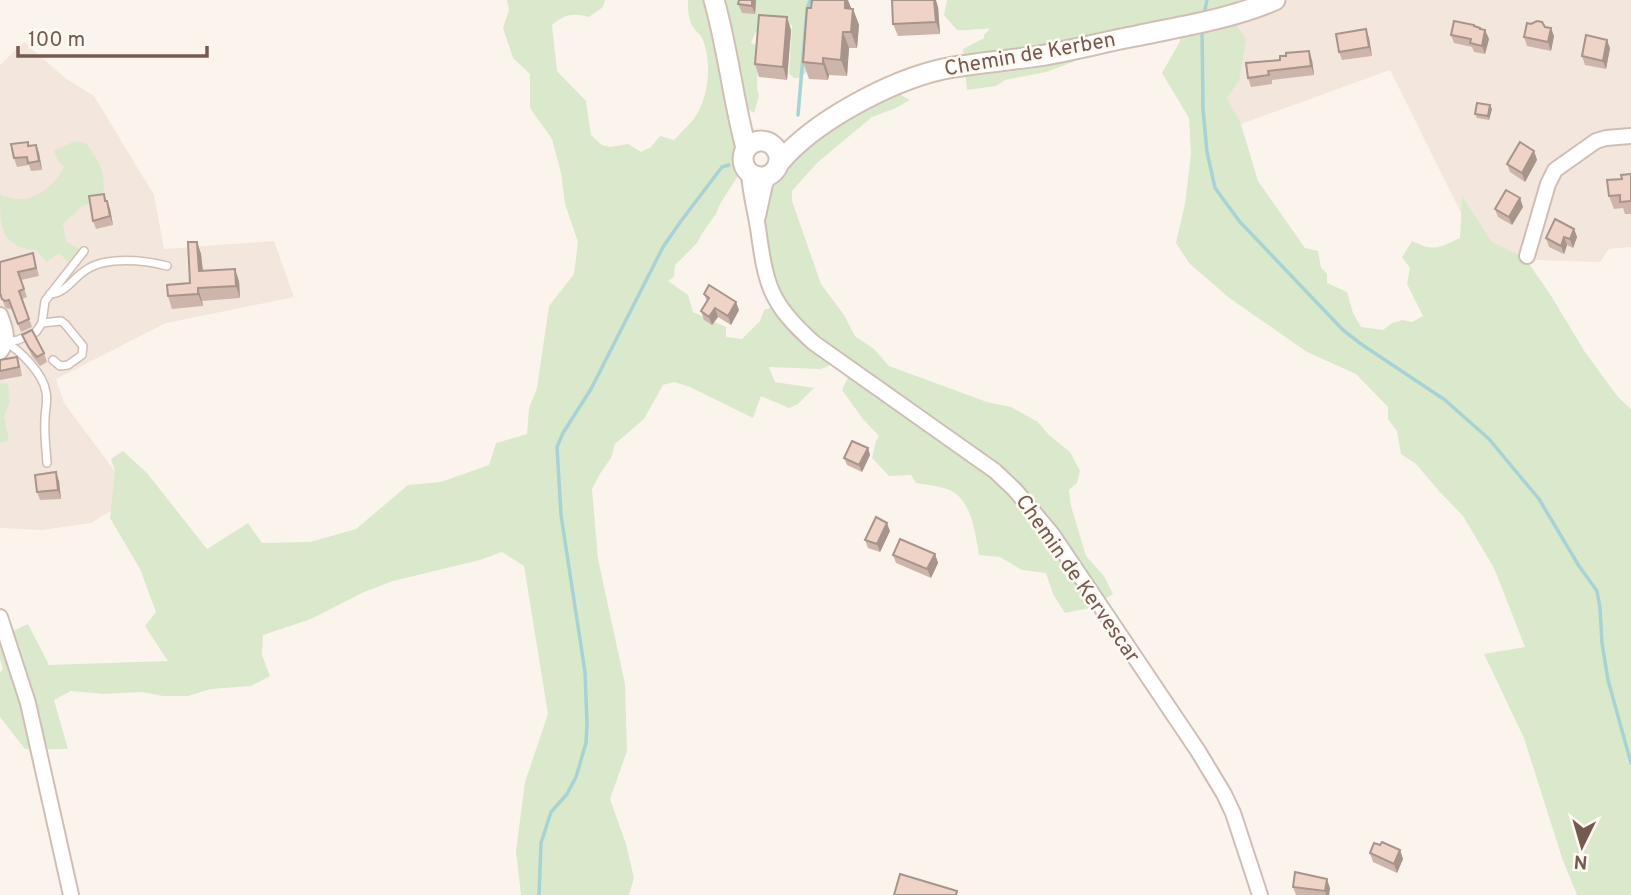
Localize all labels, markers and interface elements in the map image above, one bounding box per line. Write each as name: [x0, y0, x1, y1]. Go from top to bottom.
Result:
scale bar: [18, 14, 206, 58]
text: 100 m: [28, 27, 85, 54]
street label: Chemin de Kerben: [942, 27, 1118, 83]
street label: Chemin de Kervescar: [1009, 490, 1145, 668]
north arrow: [1547, 811, 1617, 881]
text: N: [1573, 848, 1589, 873]

